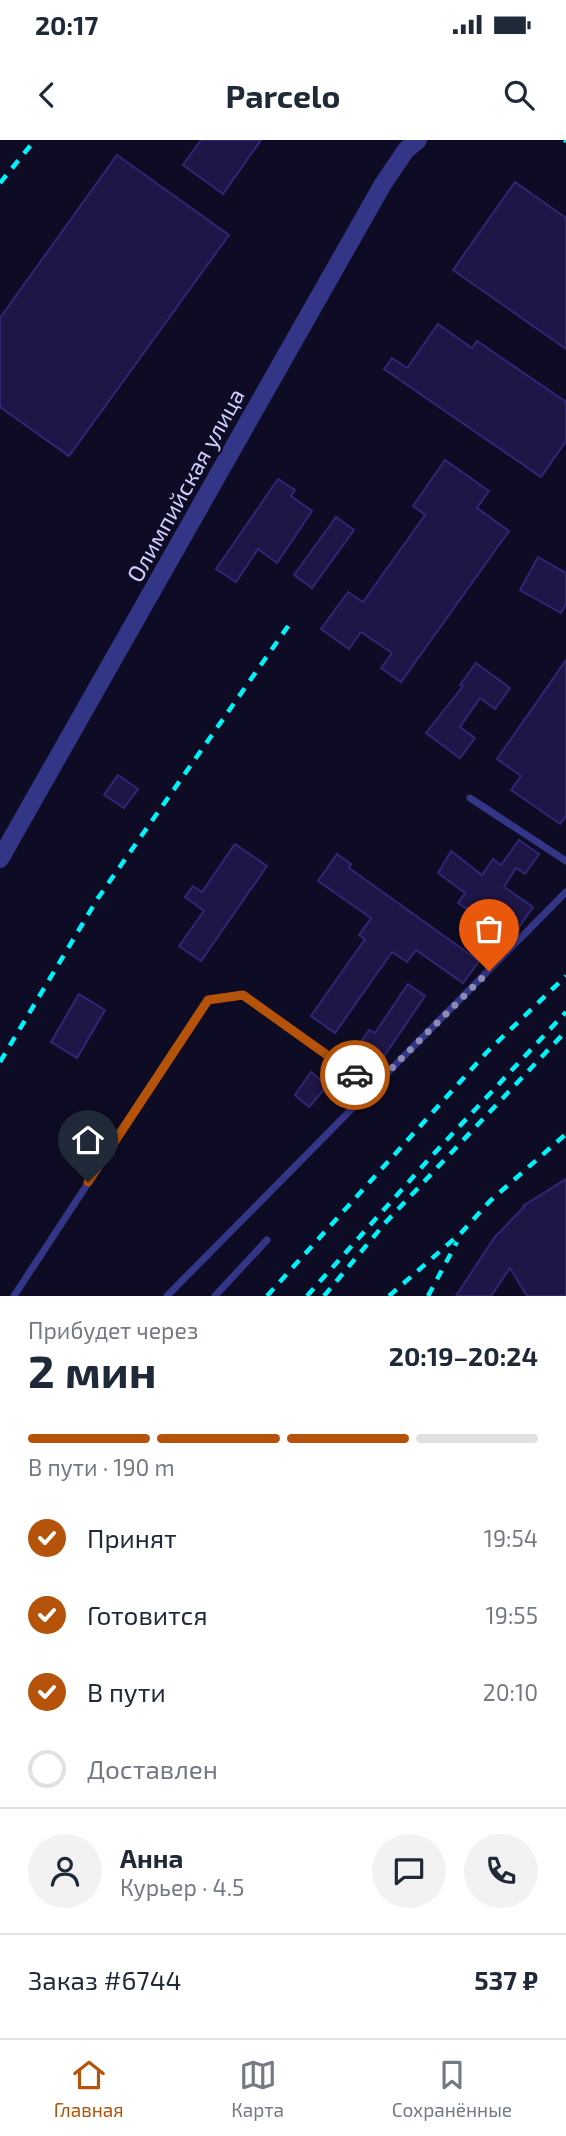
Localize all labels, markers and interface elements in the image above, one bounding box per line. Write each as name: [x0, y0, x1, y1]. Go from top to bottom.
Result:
text: 20:17: [35, 9, 98, 40]
icon: back: [28, 76, 66, 114]
text: Parcelo: [226, 76, 340, 114]
icon: search: [500, 76, 538, 114]
street label: Олимпийская улица: [120, 383, 251, 587]
pin: [459, 899, 519, 971]
icon: bag: [470, 910, 508, 948]
courier: [320, 1040, 390, 1110]
icon: car: [336, 1056, 374, 1094]
pin: [58, 1110, 118, 1182]
icon: home: [69, 1121, 107, 1159]
text: Прибудет через: [28, 1316, 198, 1344]
text: 20:19–20:24: [389, 1340, 538, 1371]
text: 2 мин: [28, 1342, 157, 1397]
text: В пути · 190 m: [28, 1453, 175, 1481]
icon: check: [28, 1519, 66, 1557]
text: Принят: [87, 1522, 177, 1553]
text: 19:54: [484, 1524, 538, 1552]
icon: check: [28, 1596, 66, 1634]
text: Готовится: [87, 1599, 208, 1630]
text: 19:55: [486, 1601, 538, 1629]
icon: check: [28, 1673, 66, 1711]
text: В пути: [87, 1676, 166, 1707]
text: 20:10: [483, 1678, 538, 1706]
text: Доставлен: [87, 1753, 218, 1784]
button: person: [28, 1834, 102, 1908]
button: chat: [372, 1834, 446, 1908]
button: phone: [464, 1834, 538, 1908]
text: Анна: [120, 1842, 183, 1873]
text: Курьер · 4.5: [120, 1873, 244, 1901]
text: Заказ #6744: [28, 1964, 182, 1995]
text: 537 ₽: [474, 1964, 538, 1995]
tab: Главная: [54, 2056, 124, 2121]
tab: Карта: [231, 2056, 284, 2121]
tab: Сохранённые: [392, 2056, 512, 2121]

